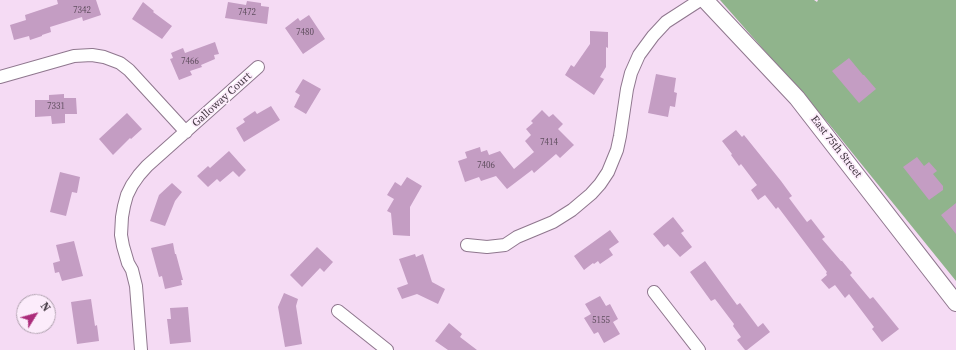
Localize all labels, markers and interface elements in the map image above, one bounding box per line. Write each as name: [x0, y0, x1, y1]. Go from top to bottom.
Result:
house number: 7342: [73, 6, 91, 16]
house number: 7472: [238, 8, 256, 18]
house number: 7480: [296, 28, 314, 38]
house number: 7466: [181, 57, 199, 67]
street label: Galloway Court: [190, 70, 254, 130]
house number: 7331: [47, 102, 65, 112]
street label: East 75th Street: [808, 113, 864, 181]
house number: 7414: [540, 138, 558, 148]
house number: 7406: [477, 161, 495, 171]
north arrow: [16, 294, 56, 334]
text: N: [37, 299, 54, 315]
house number: 5155: [592, 316, 610, 326]

